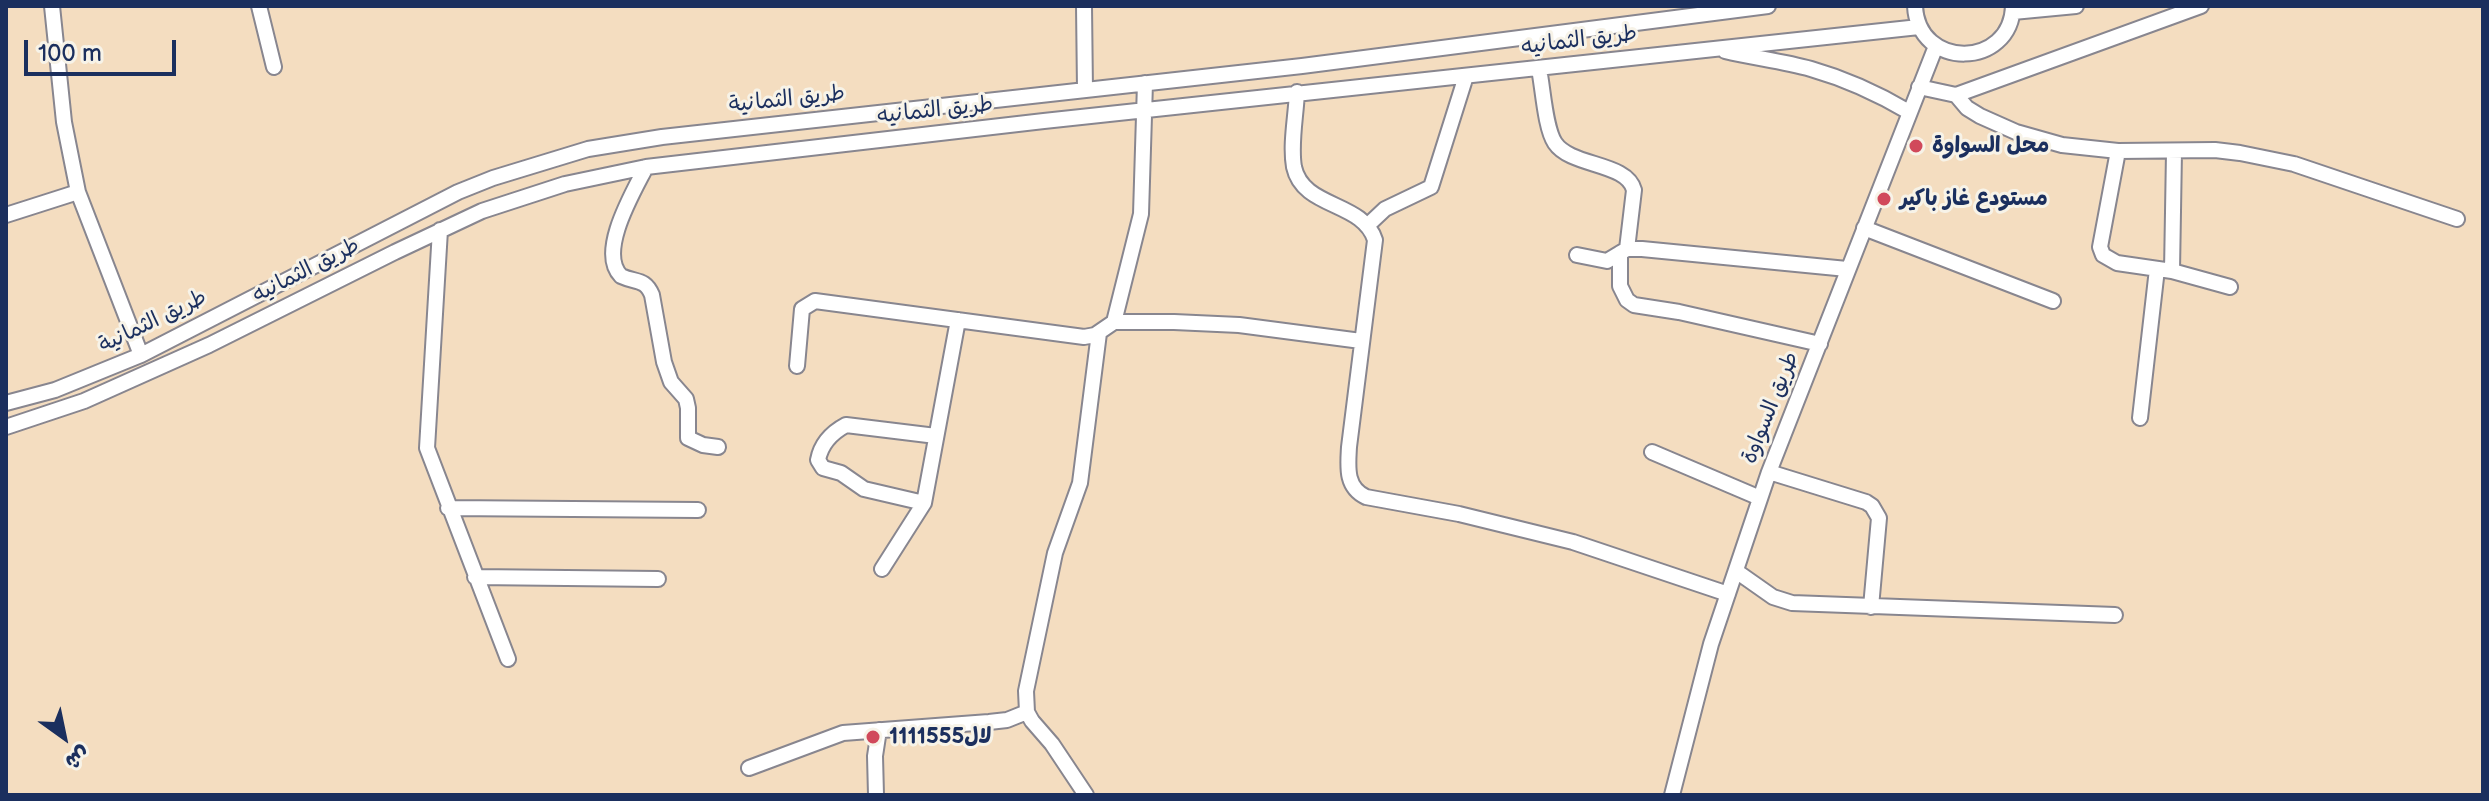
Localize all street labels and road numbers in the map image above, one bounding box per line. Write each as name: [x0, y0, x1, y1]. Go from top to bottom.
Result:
street label: طريق الثمانيه: [1519, 21, 1639, 61]
street label: طريق الثمانية: [728, 81, 846, 119]
street label: طريق الثمانيه: [875, 92, 995, 130]
street label: طريق الثمانيه: [248, 233, 364, 309]
street label: طريق الثمانية: [95, 285, 211, 359]
street label: طريق السواوة: [1737, 348, 1805, 468]

